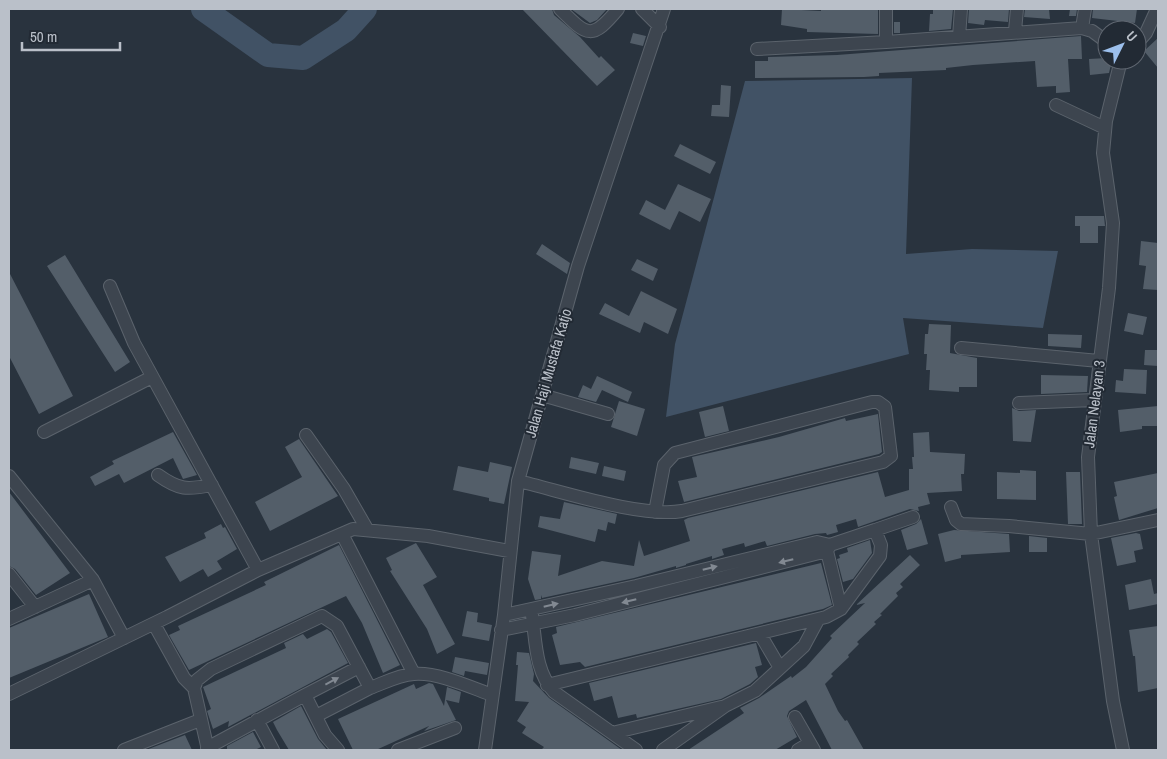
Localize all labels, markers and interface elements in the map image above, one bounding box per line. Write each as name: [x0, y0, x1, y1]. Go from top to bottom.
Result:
scale bar: [22, 20, 120, 52]
north arrow: [1097, 20, 1147, 70]
text: 50 m: [30, 26, 57, 47]
text: U: [1122, 27, 1141, 45]
street label: Jalan Haji Mustafa Katjo: [520, 306, 577, 440]
street label: Jalan Nelayan 3: [1078, 359, 1110, 449]
one-way arrow: [779, 557, 794, 565]
one-way arrow: [702, 564, 717, 572]
one-way arrow: [621, 597, 636, 605]
one-way arrow: [544, 601, 559, 609]
one-way arrow: [325, 677, 339, 685]

